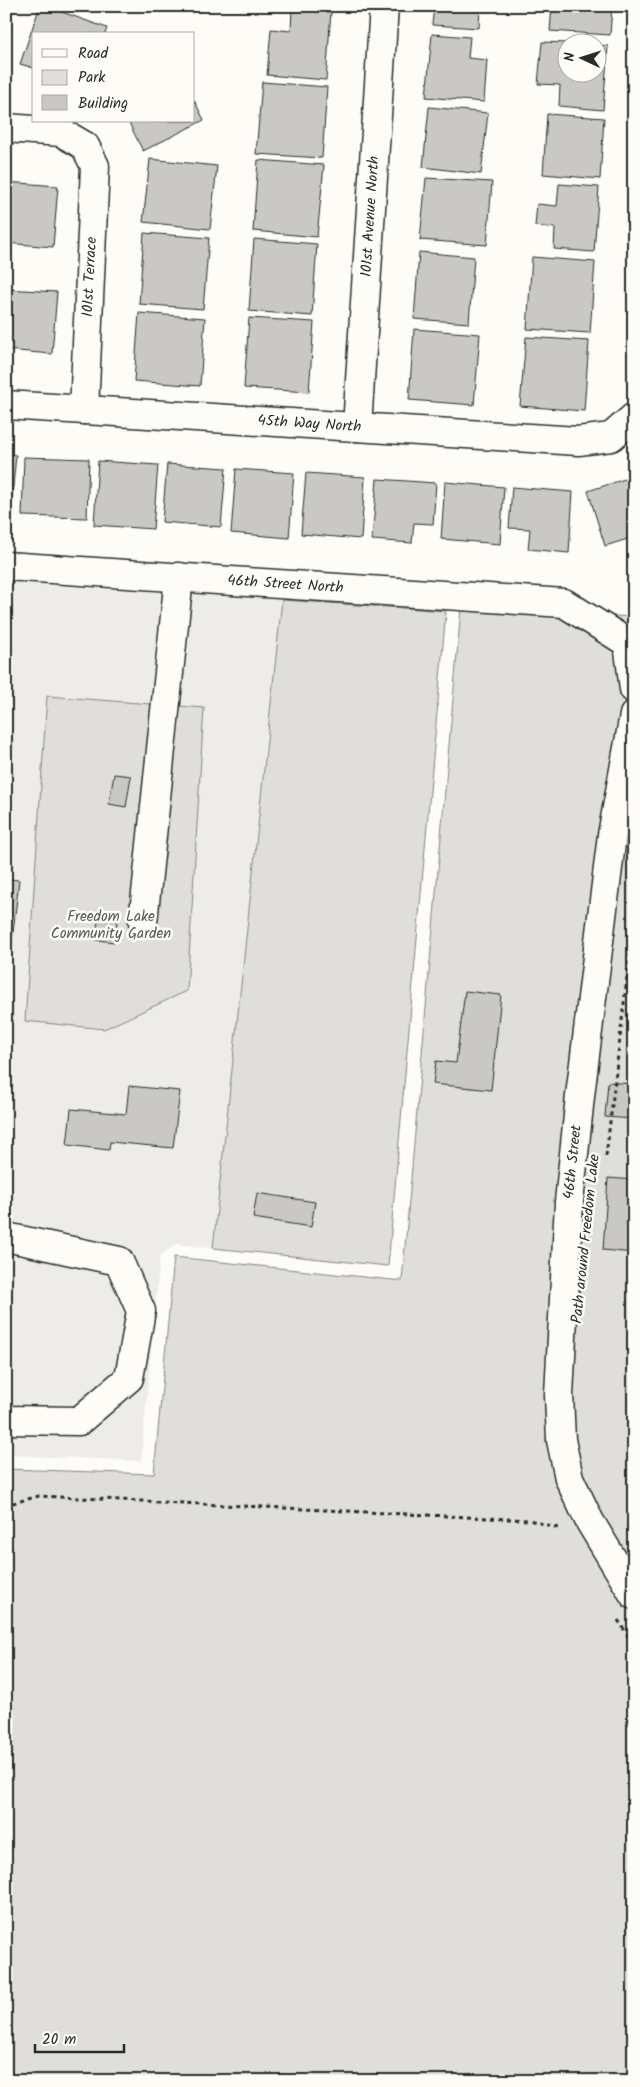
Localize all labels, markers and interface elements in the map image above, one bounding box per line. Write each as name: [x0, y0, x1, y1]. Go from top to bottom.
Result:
legend: [32, 32, 195, 122]
north arrow: [558, 32, 608, 82]
text: Road: [78, 42, 109, 66]
text: N: [559, 52, 581, 62]
text: Park: [78, 66, 106, 90]
text: Building: [78, 92, 128, 116]
street label: 101st Avenue North: [355, 155, 386, 278]
street label: 101st Terrace: [76, 236, 104, 318]
street label: 45th Way North: [257, 409, 362, 439]
street label: 46th Street North: [227, 569, 344, 600]
park label: Freedom Lake Community Garden: [51, 905, 171, 946]
street label: 46th Street: [557, 1124, 589, 1200]
street label: Path around Freedom Lake: [565, 1153, 607, 1325]
scale bar: [35, 2022, 124, 2054]
text: 20 m: [42, 2028, 76, 2052]

